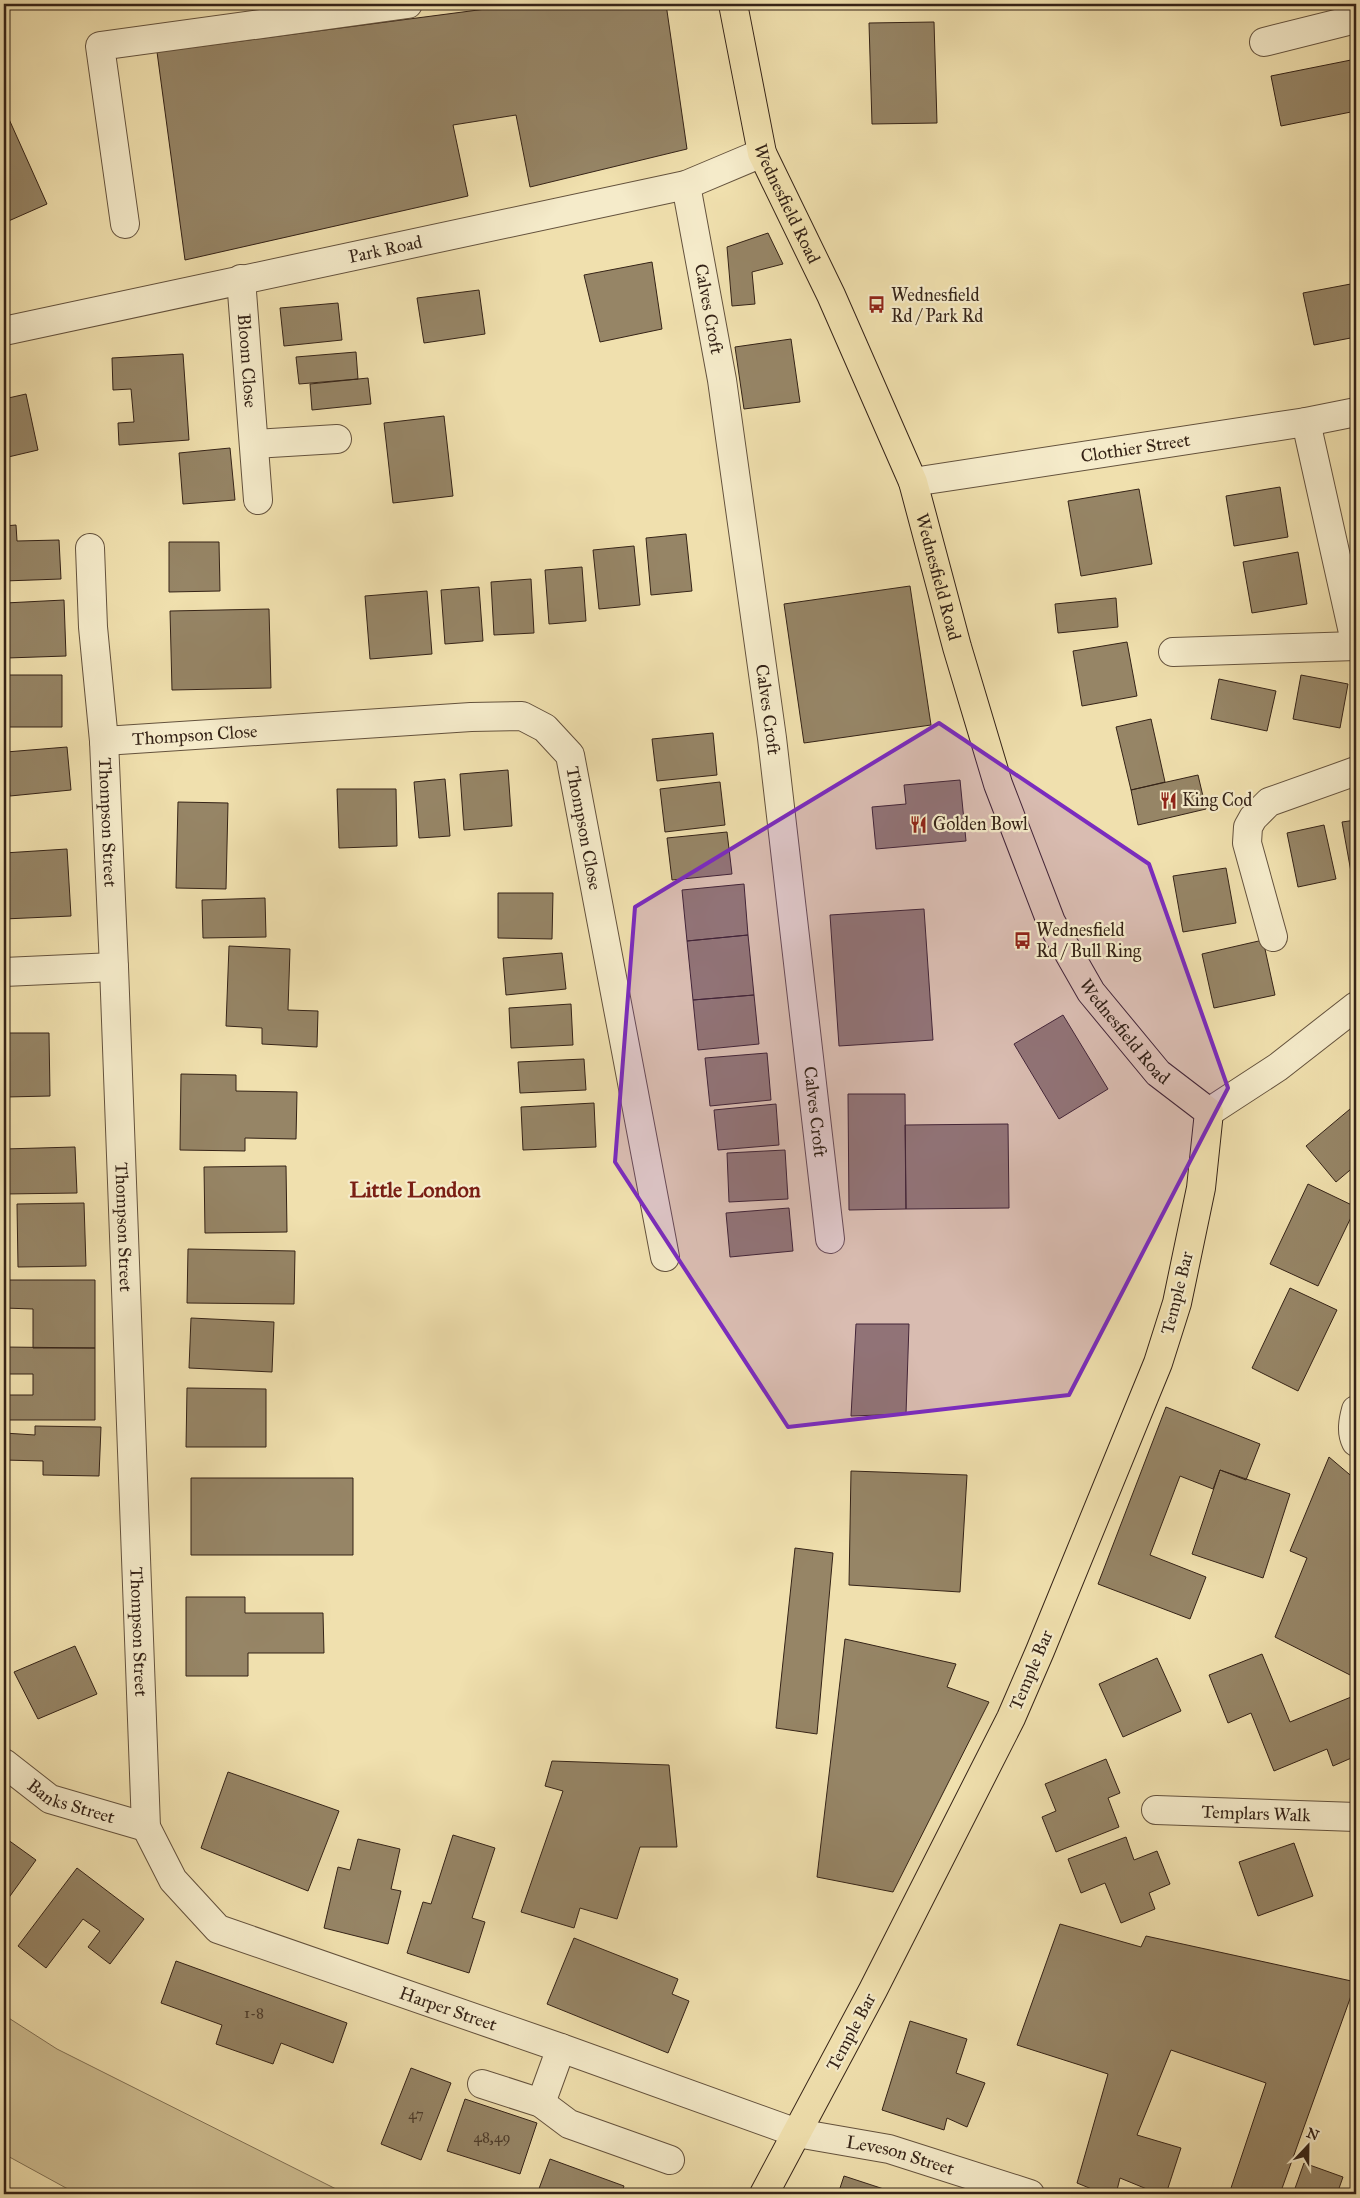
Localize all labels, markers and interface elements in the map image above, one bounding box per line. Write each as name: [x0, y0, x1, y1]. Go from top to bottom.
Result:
street label: Wednesfield Road: [749, 142, 825, 267]
street label: Park Road: [346, 231, 424, 268]
street label: Calves Croft: [690, 262, 728, 357]
place label: Wednesfield Rd / Park Rd: [891, 284, 983, 327]
bus stop icon: Wednesfield Rd / Park Rd: [867, 295, 887, 315]
street label: Bloom Close: [233, 313, 262, 409]
street label: Clothier Street: [1079, 429, 1192, 467]
street label: Wednesfield Road: [911, 511, 966, 643]
street label: Calves Croft: [751, 663, 785, 757]
street label: Thompson Close: [132, 720, 258, 750]
street label: Thompson Street: [94, 757, 121, 888]
street label: Thompson Close: [561, 765, 606, 892]
place label: King Cod: [1182, 789, 1252, 812]
restaurant icon: King Cod: [1158, 790, 1178, 810]
place label: Golden Bowl: [933, 813, 1028, 835]
restaurant icon: Golden Bowl: [909, 814, 929, 834]
place label: Wednesfield Rd / Bull Ring: [1036, 919, 1142, 963]
bus stop icon: Wednesfield Rd / Bull Ring: [1012, 930, 1032, 950]
street label: Wednesfield Road: [1075, 975, 1174, 1089]
street label: Calves Croft: [799, 1065, 832, 1159]
street label: Thompson Street: [110, 1162, 137, 1293]
district label: Little London: [349, 1176, 481, 1203]
street label: Temple Bar: [1156, 1249, 1198, 1337]
street label: Thompson Street: [125, 1566, 152, 1698]
street label: Temple Bar: [1004, 1626, 1058, 1713]
street label: Banks Street: [23, 1774, 118, 1828]
street label: Templars Walk: [1201, 1801, 1312, 1826]
street label: Harper Street: [396, 1982, 500, 2036]
street label: Temple Bar: [821, 1989, 881, 2075]
house number: 1-8: [244, 2004, 264, 2022]
house number: 47: [408, 2105, 424, 2123]
north arrow: [1282, 2120, 1332, 2170]
text: N: [1304, 2124, 1321, 2145]
house number: 48,49: [474, 2128, 510, 2146]
street label: Leveson Street: [845, 2131, 957, 2180]

